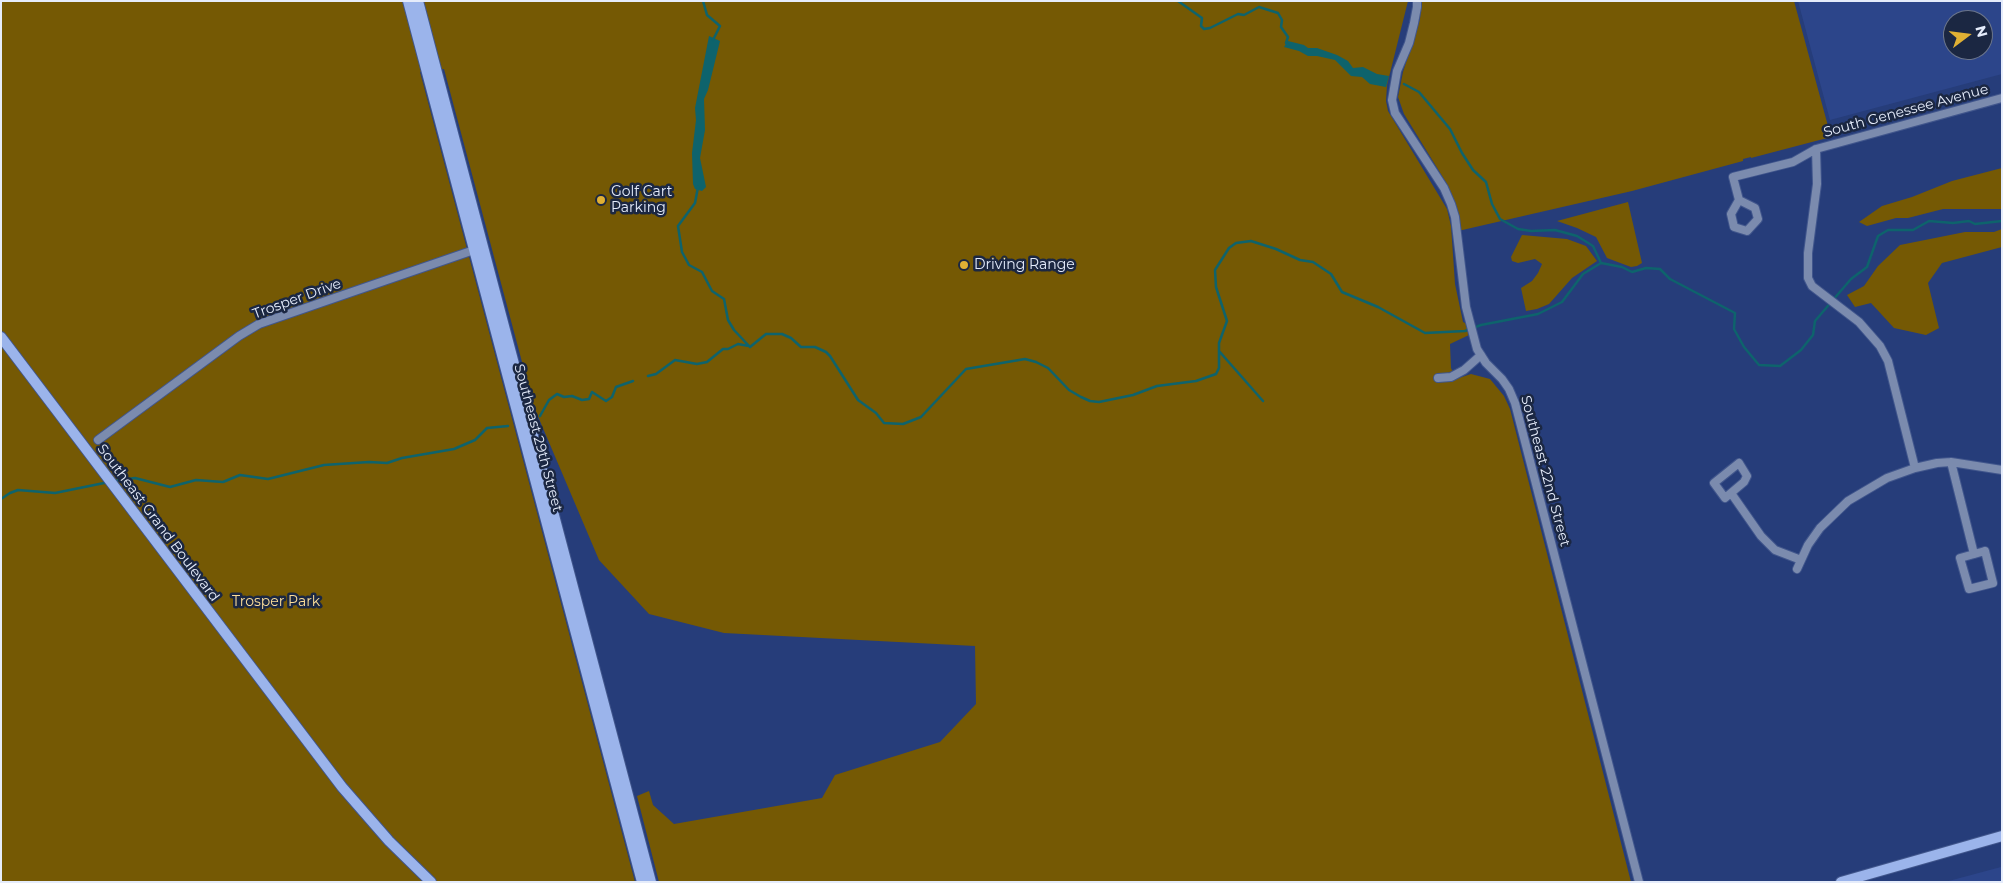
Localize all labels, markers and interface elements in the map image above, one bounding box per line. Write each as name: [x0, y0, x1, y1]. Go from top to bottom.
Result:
north arrow: [1943, 10, 1993, 60]
text: N: [1971, 24, 1992, 39]
street label: South Genessee Avenue: [1822, 81, 1990, 141]
place label: Golf Cart Parking: [611, 184, 672, 216]
marker: Golf Cart Parking: [595, 194, 607, 206]
place label: Driving Range: [974, 257, 1075, 273]
marker: Driving Range: [958, 259, 970, 271]
street label: Trosper Drive: [251, 275, 343, 323]
street label: Southeast 29th Street: [510, 362, 566, 514]
street label: Southeast 22nd Street: [1517, 394, 1573, 548]
street label: Southeast Grand Boulevard: [93, 441, 223, 605]
park label: Trosper Park: [232, 594, 320, 610]

